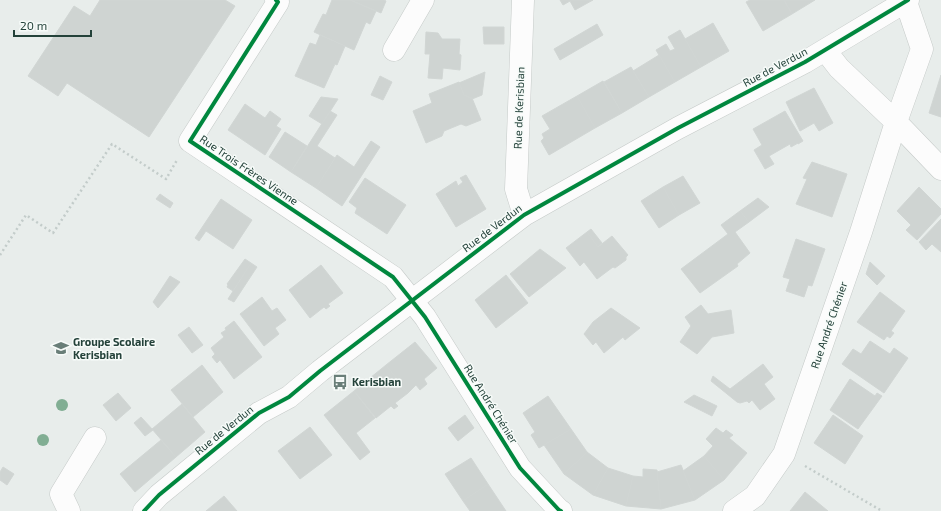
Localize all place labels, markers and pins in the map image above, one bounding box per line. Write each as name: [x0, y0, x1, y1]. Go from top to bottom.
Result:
place label: Groupe Scolaire Kerisbian: [73, 335, 155, 361]
school or university icon: Groupe Scolaire Kerisbian: [52, 339, 70, 357]
bus stop icon: Kerisbian: [331, 373, 349, 391]
place label: Kerisbian: [352, 375, 401, 388]

